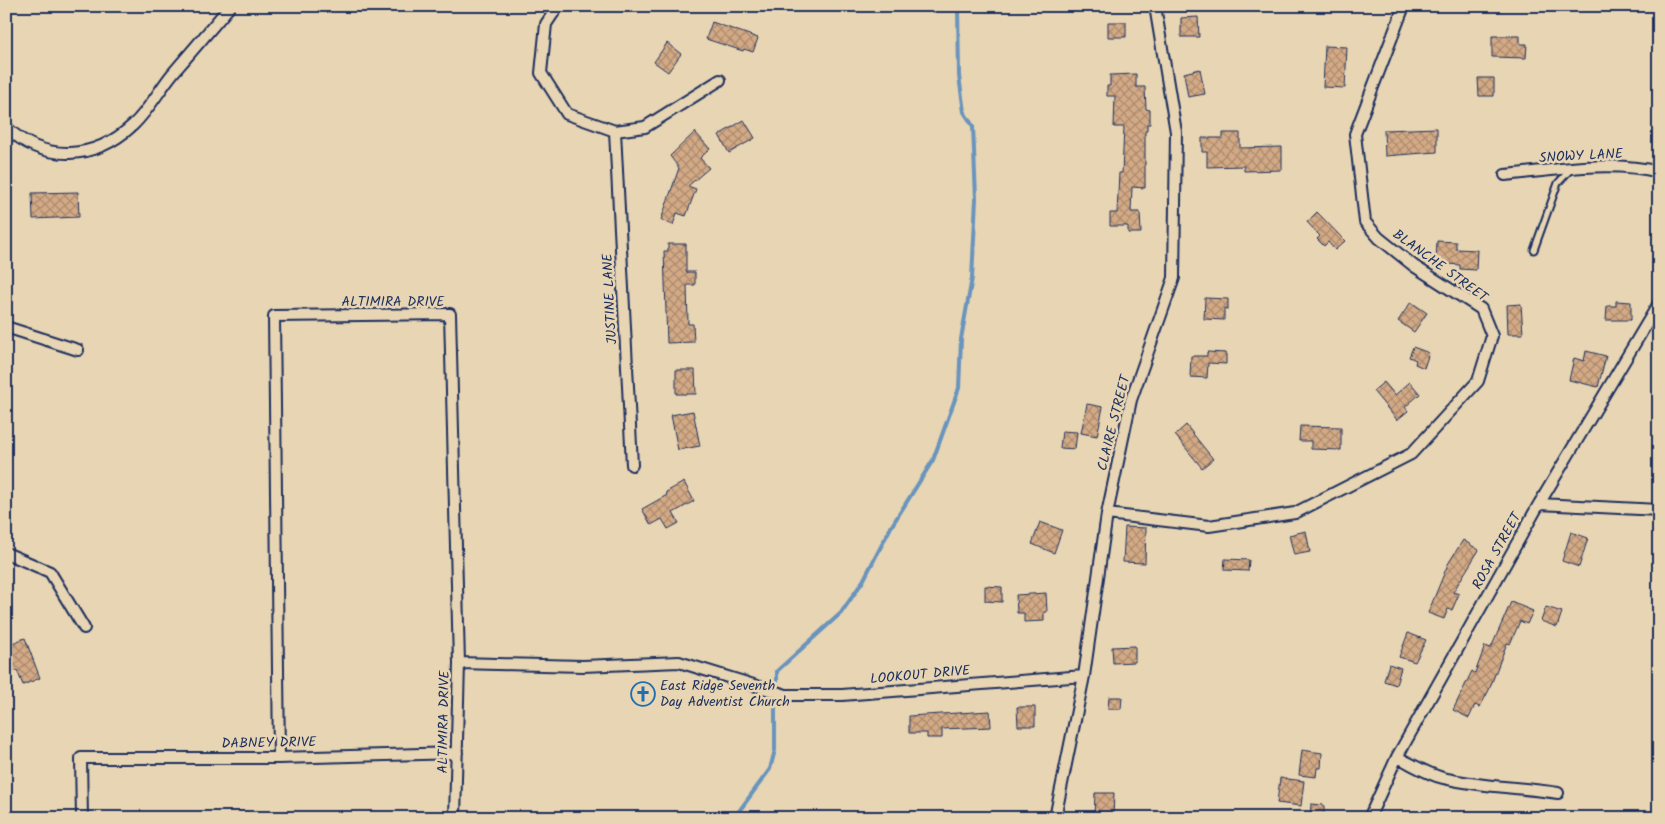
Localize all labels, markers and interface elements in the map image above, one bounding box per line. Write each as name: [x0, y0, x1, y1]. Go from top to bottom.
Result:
street label: SNOWY LANE: [1539, 143, 1624, 169]
street label: BLANCHE STREET: [1388, 224, 1493, 309]
street label: JUSTINE LANE: [597, 252, 623, 345]
street label: ALTIMIRA DRIVE: [342, 291, 445, 313]
street label: CLAIRE STREET: [1091, 371, 1137, 473]
street label: ROSA STREET: [1467, 507, 1528, 594]
street label: LOOKOUT DRIVE: [869, 660, 972, 690]
street label: ALTIMIRA DRIVE: [432, 670, 456, 774]
place label: East Ridge Seventh Day Adventist Church: [660, 675, 790, 713]
church icon: East Ridge Seventh Day Adventist Church: [630, 681, 656, 707]
street label: DABNEY DRIVE: [221, 731, 317, 755]

